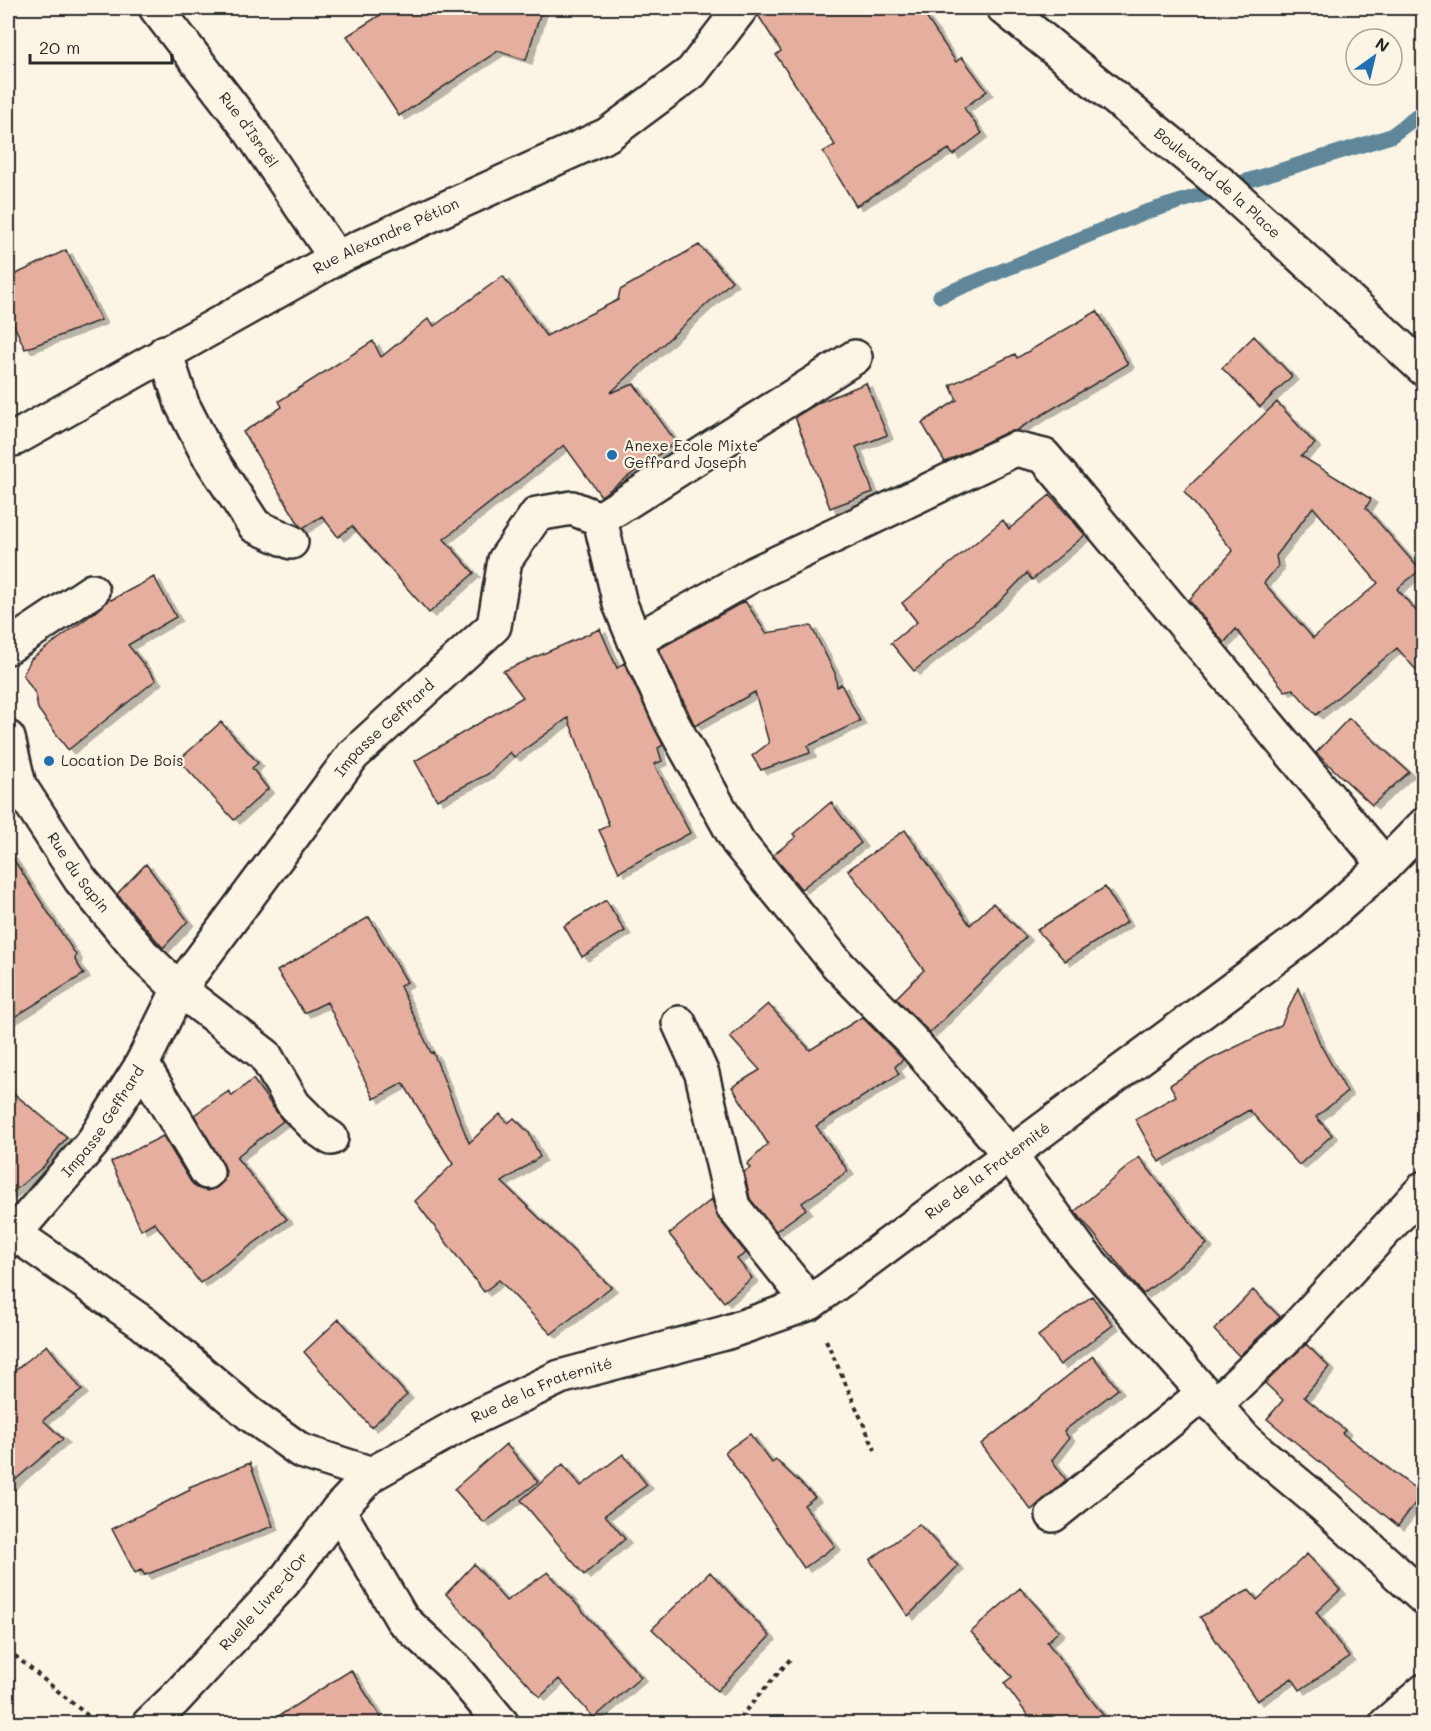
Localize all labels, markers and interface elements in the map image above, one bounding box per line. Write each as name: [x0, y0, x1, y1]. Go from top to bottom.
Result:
scale bar: [30, 27, 172, 65]
north arrow: [1344, 27, 1404, 87]
text: N: [1372, 32, 1394, 56]
text: 20 m: [39, 35, 80, 59]
street label: Rue d'Israël: [215, 87, 283, 171]
street label: Boulevard de la Place: [1150, 123, 1286, 242]
street label: Rue Alexandre Pétion: [309, 193, 462, 278]
place label: Anexe Ecole Mixte Geffrard Joseph: [624, 435, 758, 472]
marker: Anexe Ecole Mixte Geffrard Joseph: [605, 448, 619, 462]
street label: Impasse Geffrard: [329, 675, 438, 780]
place label: Location De Bois: [61, 750, 184, 770]
marker: Location De Bois: [42, 754, 56, 768]
street label: Rue du Sapin: [43, 828, 115, 916]
street label: Impasse Geffrard: [56, 1061, 148, 1181]
street label: Rue de la Fraternité: [921, 1117, 1054, 1223]
street label: Rue de la Fraternité: [467, 1352, 614, 1427]
street label: Ruelle Livre-d'Or: [214, 1548, 312, 1654]

